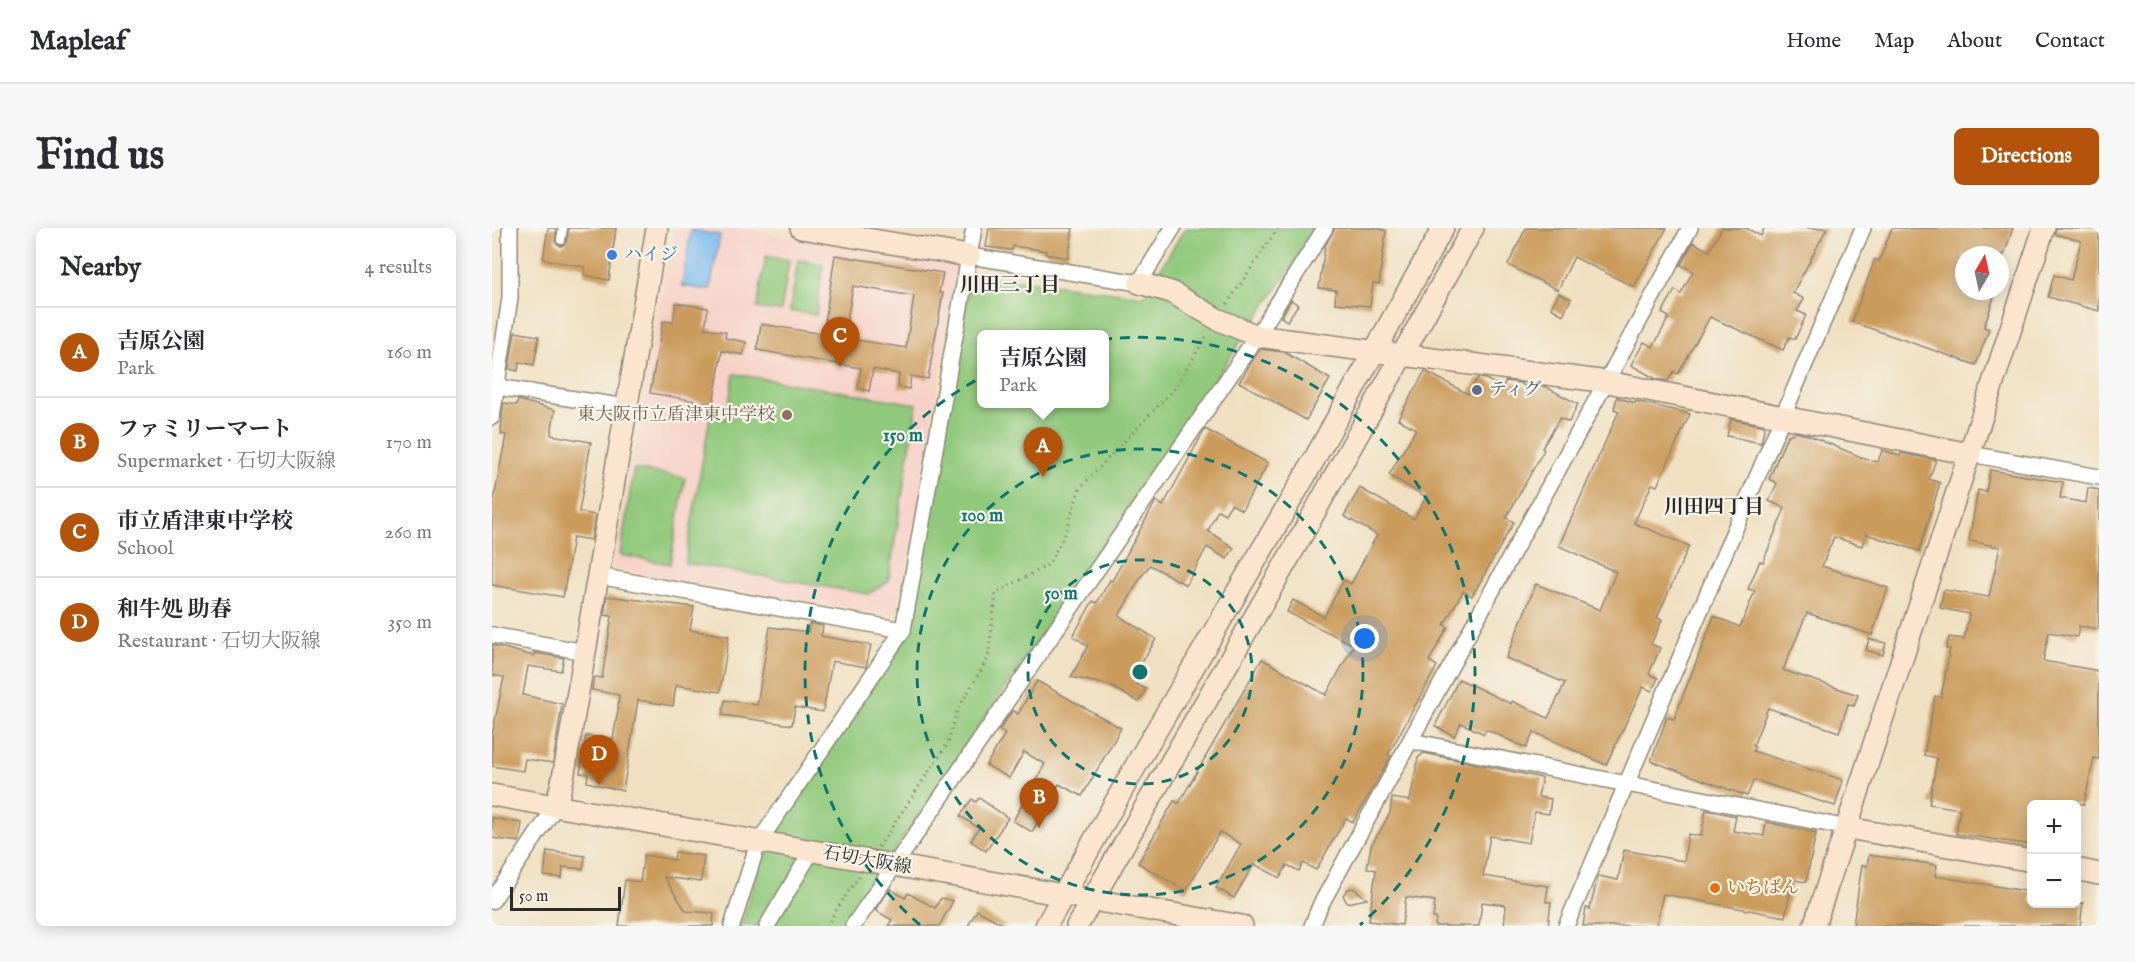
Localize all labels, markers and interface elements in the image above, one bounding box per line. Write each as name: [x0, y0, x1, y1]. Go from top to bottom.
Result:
text: Mapleaf: [30, 24, 126, 59]
text: Home: [1786, 28, 1841, 55]
text: Map: [1874, 28, 1914, 55]
text: About: [1947, 28, 2002, 55]
text: Contact: [2035, 28, 2105, 55]
button: Directions: [1954, 128, 2099, 185]
text: Find us: [36, 130, 164, 183]
place label: ハイジ: [624, 244, 678, 267]
north arrow: [1955, 246, 2009, 300]
marker: ハイジ: [605, 248, 619, 262]
text: Nearby: [60, 251, 141, 284]
text: 4 results: [365, 255, 432, 280]
district label: 川田三丁目: [960, 273, 1060, 298]
pin: C: [820, 318, 860, 367]
text: 吉原公園: [117, 328, 205, 356]
popup: [977, 330, 1109, 408]
text: A: [73, 340, 86, 365]
text: 160 m: [386, 340, 432, 365]
text: 吉原公園: [999, 345, 1087, 373]
text: Park: [117, 356, 155, 381]
text: Park: [999, 373, 1037, 398]
place label: ティグ: [1489, 379, 1542, 402]
marker: ティグ: [1470, 383, 1484, 397]
place label: 東大阪市立盾津東中学校: [577, 404, 775, 427]
marker: 東大阪市立盾津東中学校: [780, 408, 794, 422]
text: ファミリーマート: [117, 416, 293, 444]
text: 150 m: [883, 425, 923, 448]
pin: A: [1024, 428, 1062, 477]
text: B: [73, 430, 86, 455]
text: 170 m: [386, 430, 432, 455]
text: Supermarket · 石切大阪線: [117, 449, 336, 474]
district label: 川田四丁目: [1664, 495, 1764, 520]
text: 100 m: [961, 505, 1003, 528]
text: 市立盾津東中学校: [117, 508, 293, 536]
text: C: [72, 520, 87, 545]
text: 260 m: [385, 520, 432, 545]
text: School: [117, 536, 173, 561]
text: 50 m: [1044, 583, 1078, 606]
text: 和牛処 助春: [117, 596, 232, 624]
text: D: [71, 610, 88, 635]
text: 350 m: [388, 610, 432, 635]
your location: [1350, 624, 1379, 653]
text: Restaurant · 石切大阪線: [117, 629, 321, 654]
centre of rings: [1130, 662, 1150, 682]
pin: D: [580, 736, 618, 785]
pin: B: [1020, 778, 1058, 828]
map controls: [2027, 800, 2081, 908]
button: +: [2027, 800, 2081, 854]
street label: 石切大阪線: [821, 842, 913, 880]
button: −: [2027, 854, 2081, 908]
place label: いちばん: [1727, 877, 1799, 900]
marker: いちばん: [1708, 881, 1722, 895]
scale bar: [510, 884, 621, 912]
text: 50 m: [519, 887, 548, 907]

